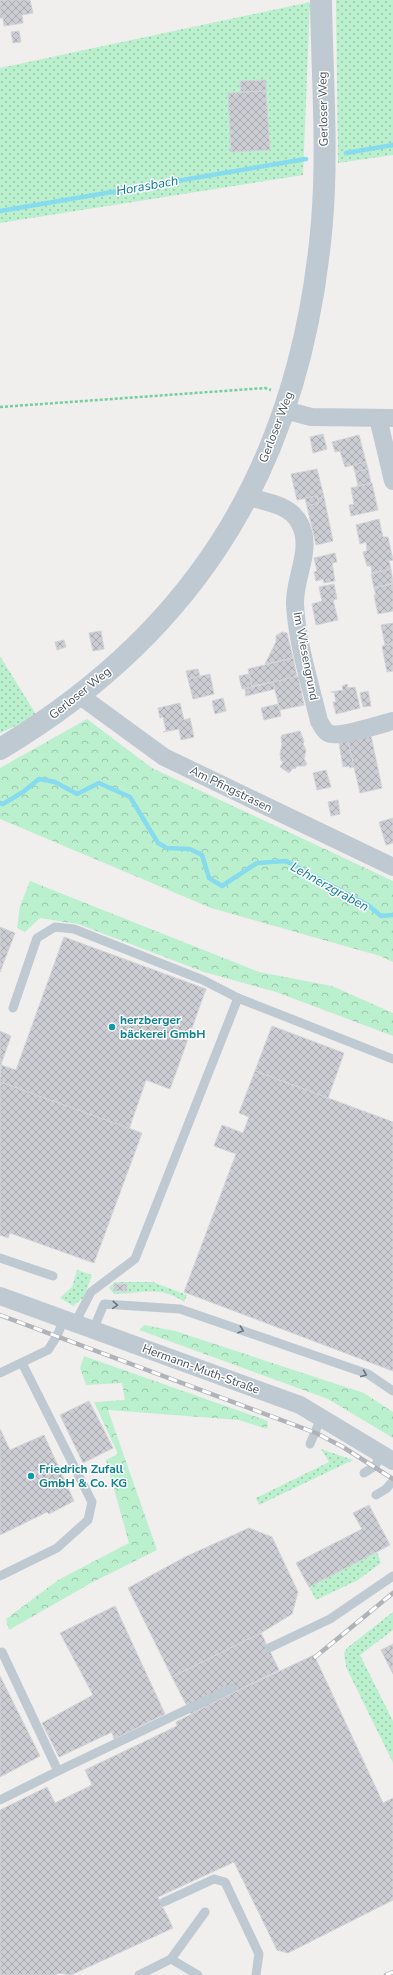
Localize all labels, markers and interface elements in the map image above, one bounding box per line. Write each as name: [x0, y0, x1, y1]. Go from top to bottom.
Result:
street label: Gerloser Weg: [314, 71, 332, 147]
water label: Horasbach: [115, 172, 180, 200]
street label: Gerloser Weg: [255, 389, 297, 465]
street label: Im Wiesengrund: [290, 610, 322, 702]
street label: Gerloser Weg: [46, 663, 114, 723]
street label: Am Pfingstrasen: [187, 762, 275, 816]
water label: Lehnerzgraben: [287, 858, 372, 916]
place label: herzberger bäckerei GmbH: [120, 1012, 206, 1042]
marker: herzberger bäckerei GmbH: [107, 1022, 117, 1032]
one-way arrow: [112, 1300, 118, 1309]
one-way arrow: [238, 1326, 245, 1334]
street label: Hermann-Muth-Straße: [140, 1340, 262, 1398]
one-way arrow: [360, 1369, 367, 1377]
place label: Friedrich Zufall GmbH & Co. KG: [39, 1461, 127, 1491]
marker: Friedrich Zufall GmbH & Co. KG: [26, 1471, 36, 1481]

